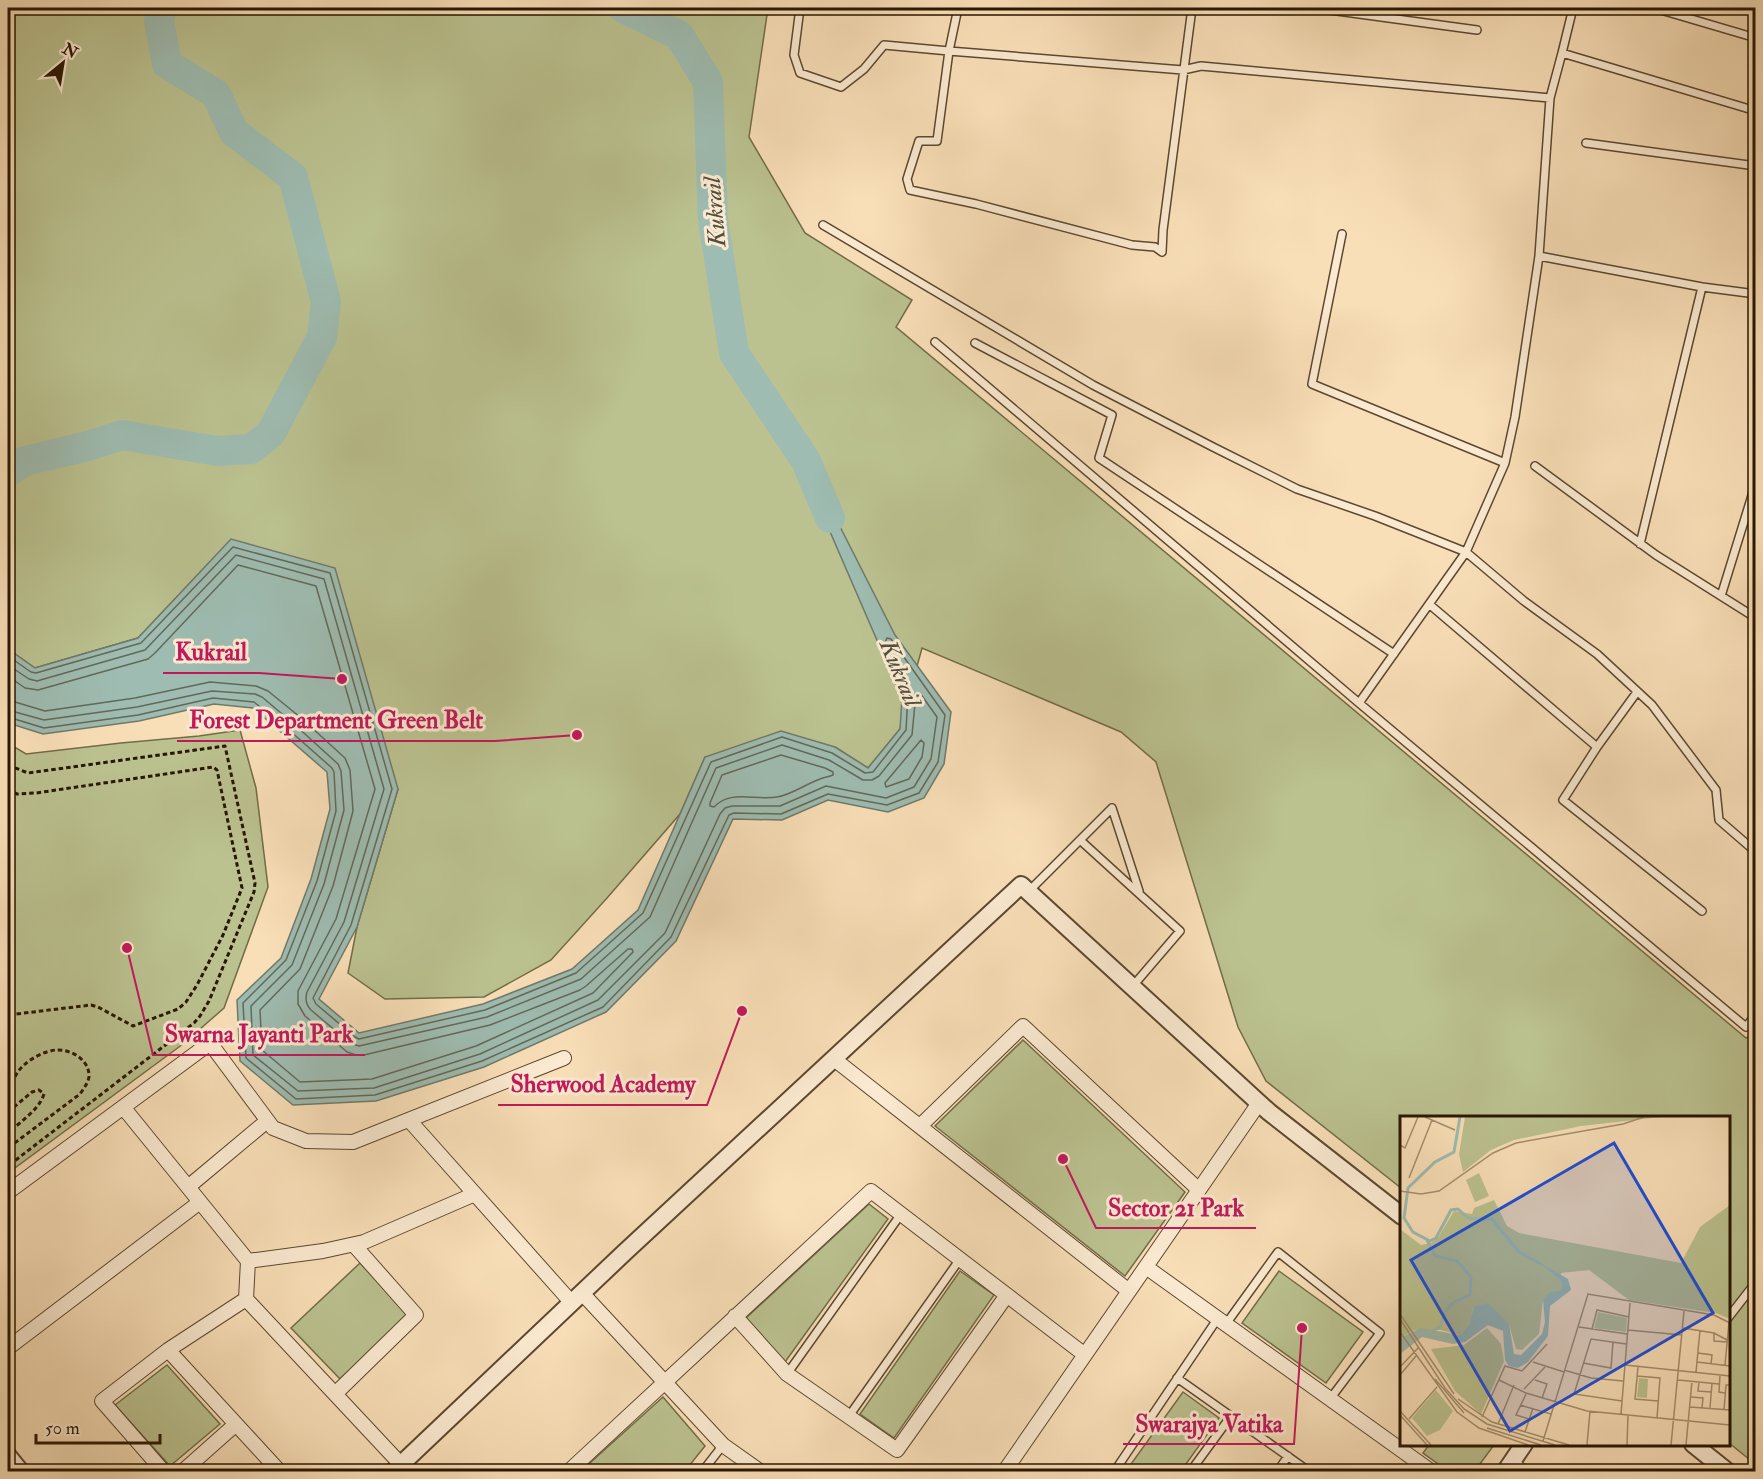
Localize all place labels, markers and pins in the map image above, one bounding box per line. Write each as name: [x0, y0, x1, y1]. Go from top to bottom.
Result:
callout: Kukrail: [163, 631, 259, 673]
callout: Forest Department Green Belt: [177, 699, 495, 741]
callout: Swarna Jayanti Park: [153, 1013, 365, 1055]
callout: Sherwood Academy: [498, 1063, 707, 1105]
callout: Sector 21 Park: [1096, 1186, 1256, 1228]
callout: Swarajya Vatika: [1123, 1402, 1294, 1444]

